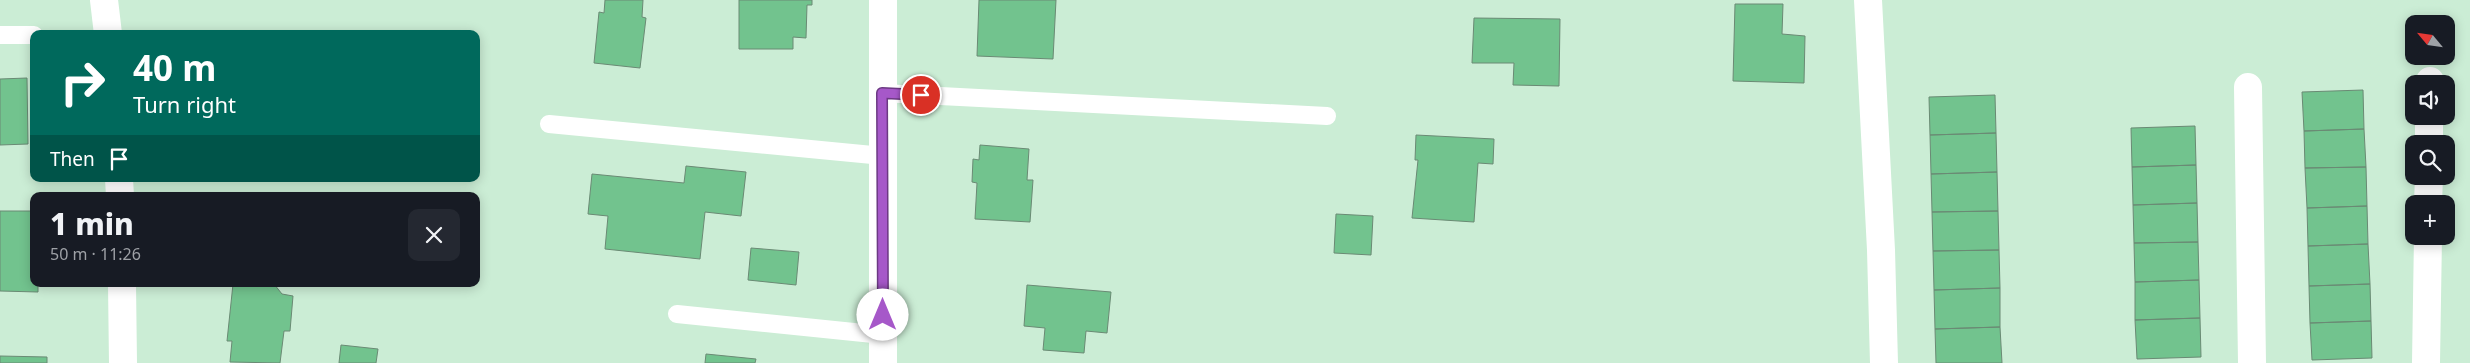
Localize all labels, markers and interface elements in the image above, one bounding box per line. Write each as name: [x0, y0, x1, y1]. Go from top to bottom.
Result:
north arrow: [2405, 15, 2455, 65]
map controls: [2405, 15, 2455, 245]
text: 40 m: [133, 44, 216, 91]
icon: right: [50, 50, 115, 115]
pin: [900, 74, 942, 116]
button: sound: [2405, 75, 2455, 125]
icon: arrive: [907, 81, 935, 109]
text: Turn right: [133, 89, 236, 119]
button: search: [2405, 135, 2455, 185]
icon: arrive: [105, 145, 133, 173]
text: Then: [50, 146, 95, 172]
button: +: [2405, 195, 2455, 245]
text: 1 min: [50, 203, 134, 244]
button: close: [408, 209, 460, 261]
text: 50 m · 11:26: [50, 243, 141, 265]
position arrow: [856, 288, 908, 340]

